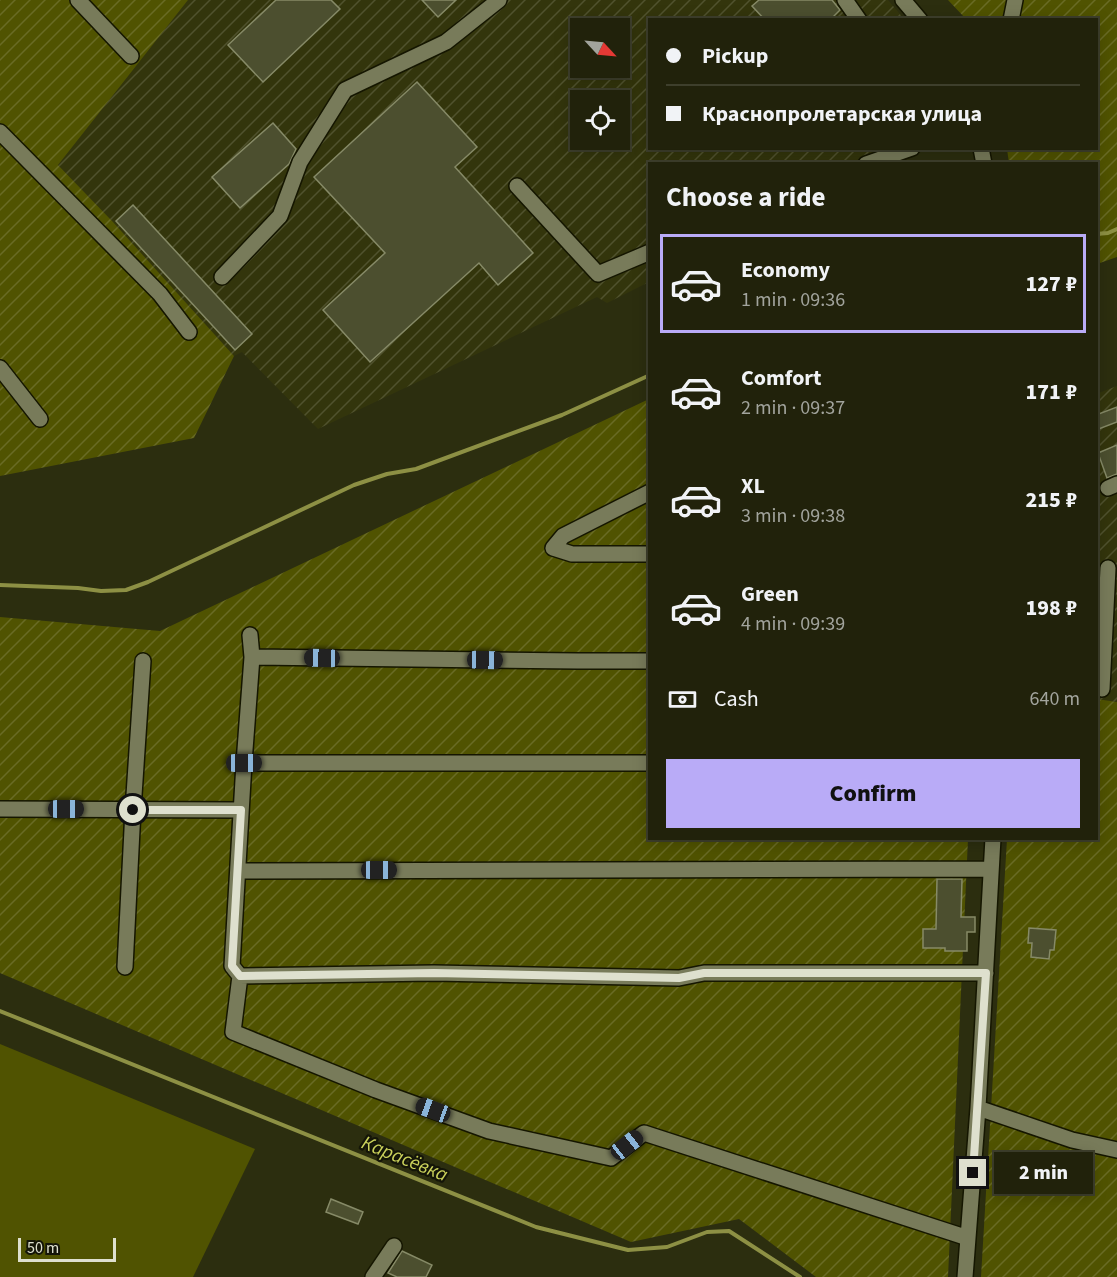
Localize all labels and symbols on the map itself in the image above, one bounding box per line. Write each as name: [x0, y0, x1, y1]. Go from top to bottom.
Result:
north arrow: [570, 18, 630, 78]
car: [304, 649, 340, 667]
car: [467, 651, 503, 669]
car: [226, 754, 262, 772]
route start: [119, 796, 146, 823]
car: [48, 800, 84, 818]
car: [361, 861, 397, 879]
car: [413, 1095, 453, 1125]
car: [607, 1127, 647, 1163]
water label: Карасёвка: [357, 1129, 452, 1189]
callout: 2 min: [994, 1152, 1093, 1194]
route end: [959, 1159, 986, 1186]
scale bar: [18, 1235, 116, 1262]

